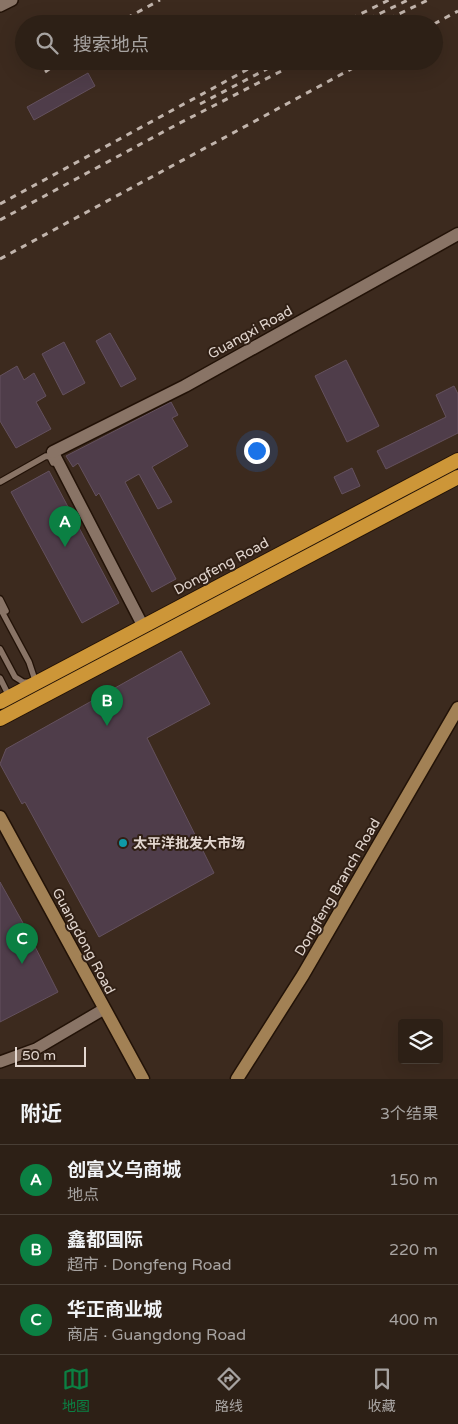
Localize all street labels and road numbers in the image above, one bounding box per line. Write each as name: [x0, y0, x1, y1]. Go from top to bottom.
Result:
street label: Guangxi Road: [205, 302, 295, 363]
street label: Dongfeng Road: [171, 534, 272, 599]
street label: Dongfeng Branch Road: [291, 815, 384, 959]
street label: Guangdong Road: [48, 885, 119, 997]

